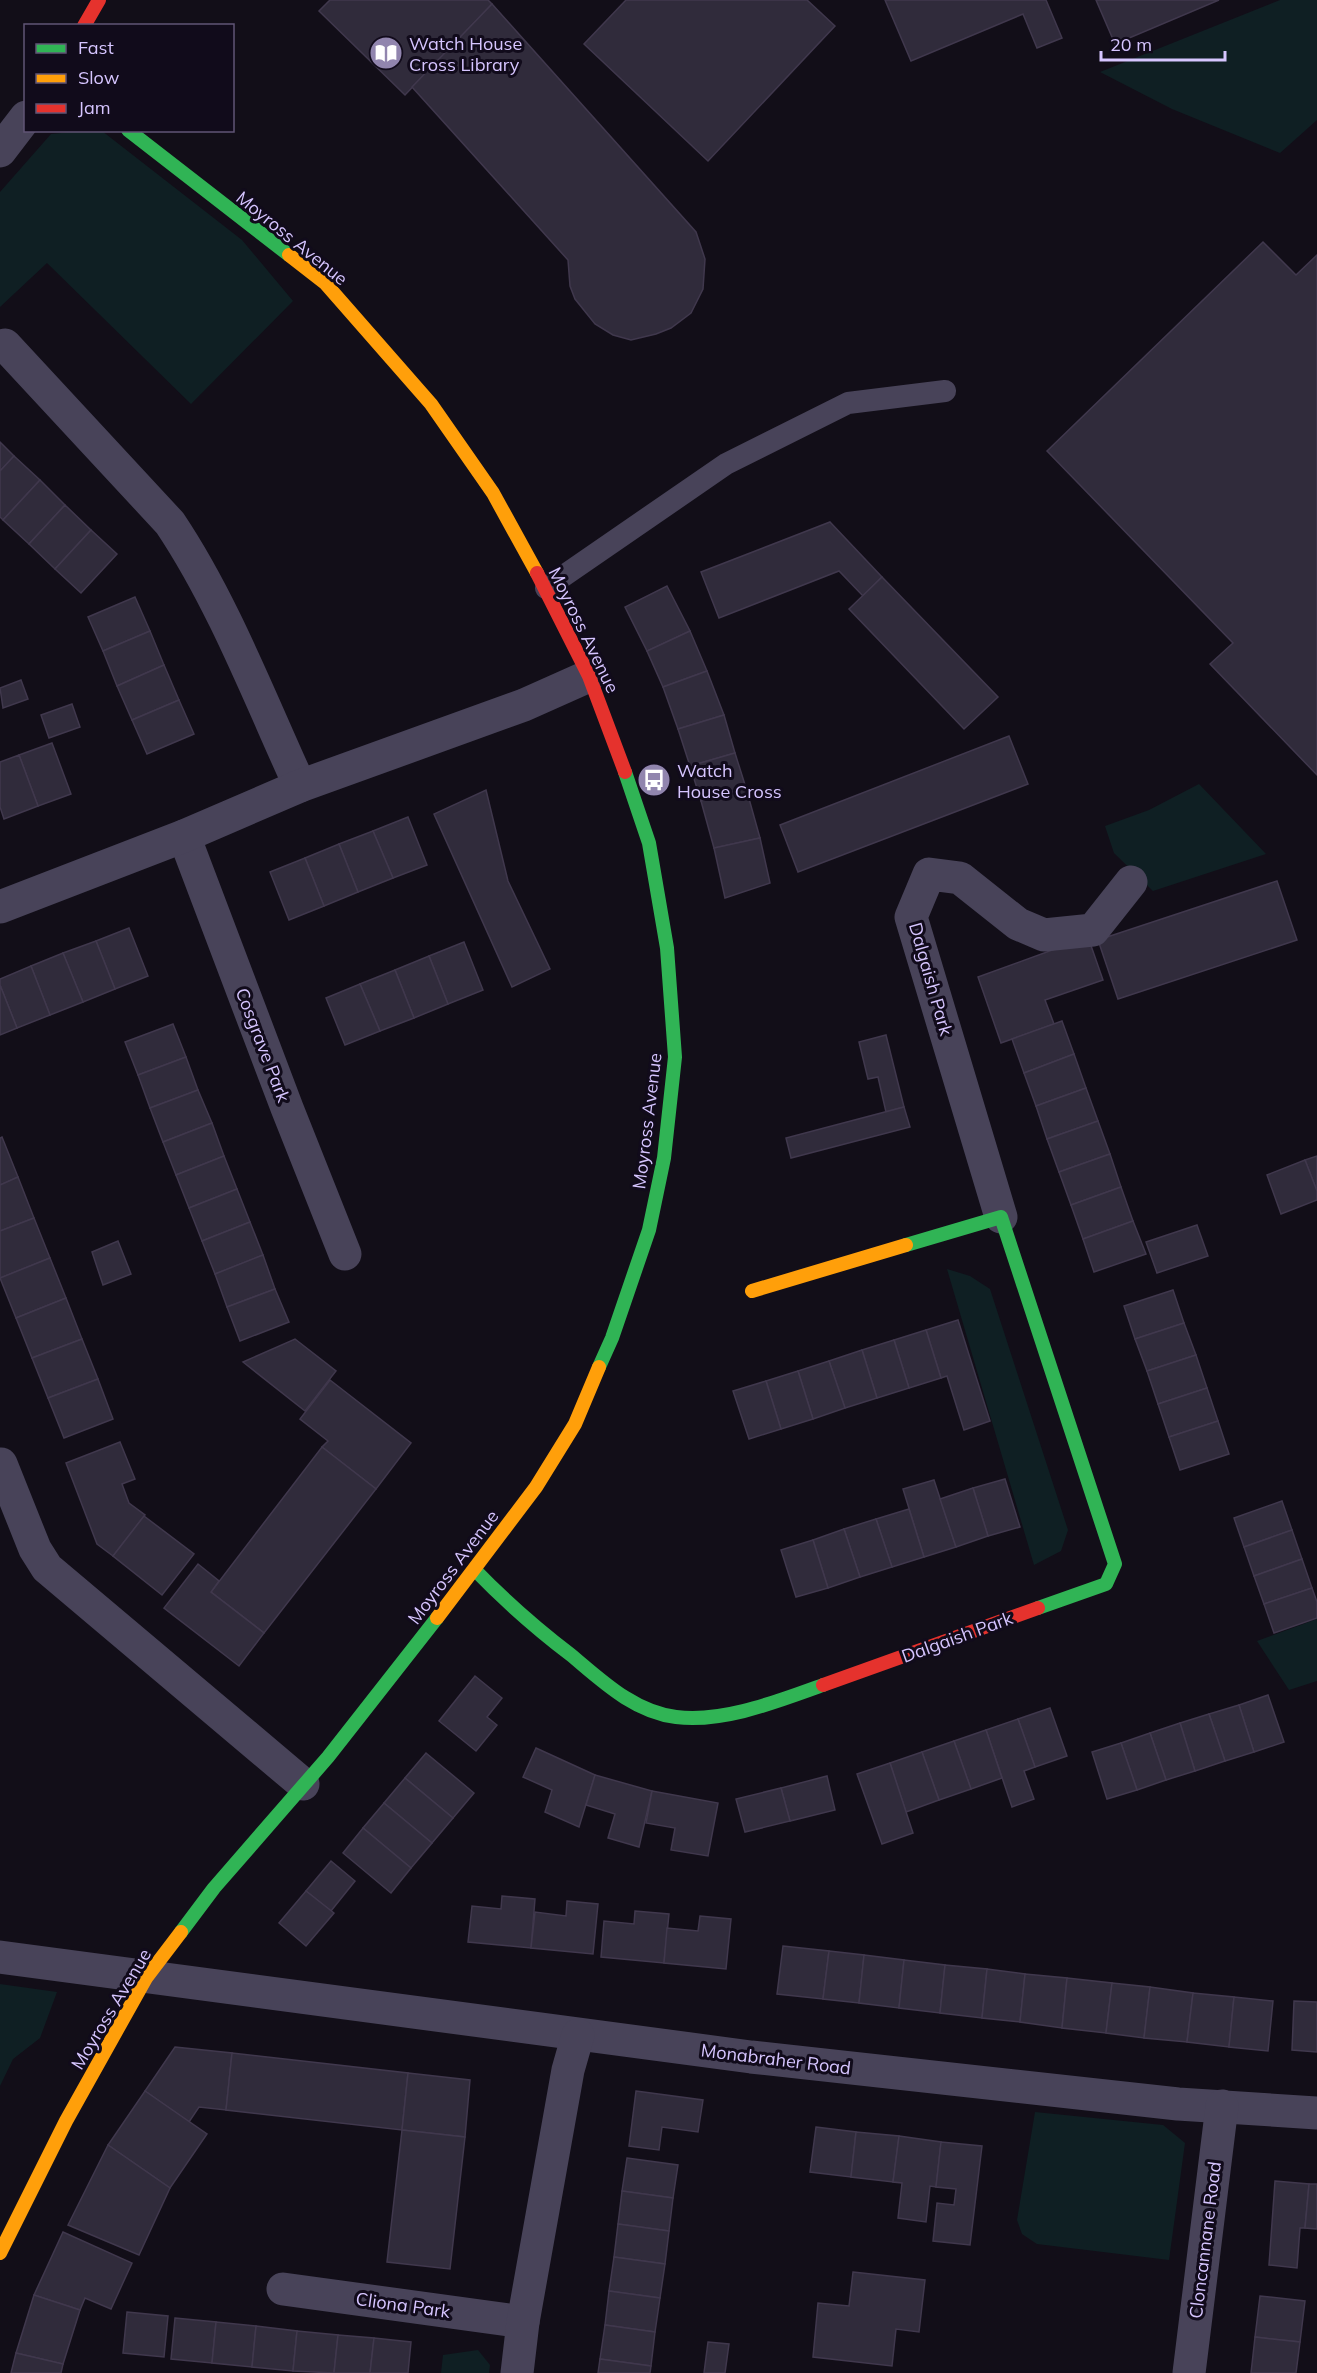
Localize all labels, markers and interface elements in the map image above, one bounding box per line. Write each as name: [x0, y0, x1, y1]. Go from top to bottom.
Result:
legend: [24, 24, 234, 132]
scale bar: [1101, 24, 1226, 62]
place label: Watch House Cross Library: [409, 32, 522, 76]
text: 20 m: [1110, 33, 1152, 56]
library icon: Watch House Cross Library: [368, 35, 404, 71]
text: Fast: [78, 36, 114, 59]
text: Slow: [78, 66, 120, 89]
text: Jam: [78, 96, 111, 119]
street label: Moyross Avenue: [231, 186, 353, 290]
street label: Moyross Avenue: [544, 563, 624, 697]
place label: Watch House Cross: [677, 759, 782, 803]
bus stop icon: Watch House Cross: [636, 762, 672, 798]
street label: Dalgaish Park: [904, 920, 958, 1039]
street label: Cosgrave Park: [231, 985, 296, 1106]
street label: Moyross Avenue: [627, 1052, 667, 1190]
street label: Moyross Avenue: [403, 1505, 503, 1629]
street label: Dalgaish Park: [898, 1606, 1016, 1668]
street label: Moyross Avenue: [66, 1944, 156, 2074]
street label: Monabraher Road: [700, 2038, 852, 2080]
street label: Cloncannane Road: [1184, 2160, 1226, 2320]
street label: Cliona Park: [354, 2287, 452, 2323]

